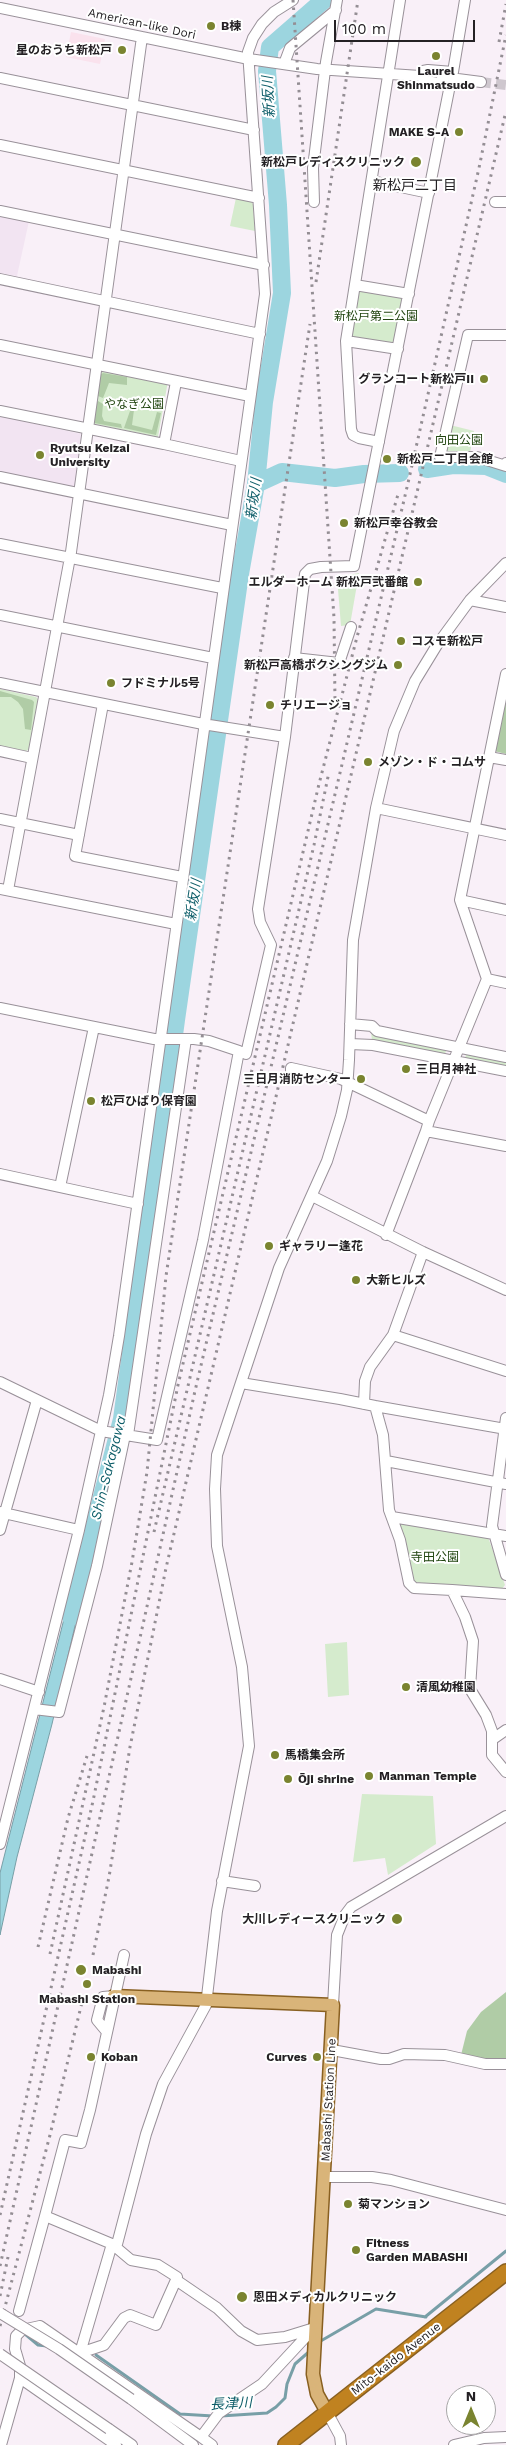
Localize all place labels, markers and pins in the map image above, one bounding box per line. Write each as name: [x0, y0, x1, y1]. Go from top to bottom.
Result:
place label: B棟: [221, 19, 241, 33]
marker: B棟: [205, 20, 217, 32]
place label: 星のおうち新松戸: [16, 43, 112, 57]
marker: 星のおうち新松戸: [116, 44, 128, 56]
marker: Laurel Shinmatsudo: [430, 50, 442, 62]
place label: Laurel Shinmatsudo: [397, 64, 475, 92]
place label: MAKE S-A: [389, 125, 449, 139]
marker: MAKE S-A: [453, 126, 465, 138]
place label: 新松戸レディスクリニック: [261, 155, 405, 169]
marker: 新松戸レディスクリニック: [409, 155, 423, 169]
place label: グランコート新松戸II: [358, 372, 474, 386]
marker: グランコート新松戸II: [478, 373, 490, 385]
place label: Ryutsu Keizai University: [50, 441, 130, 469]
marker: Ryutsu Keizai University: [34, 449, 46, 461]
place label: 新松戸二丁目会館: [397, 452, 493, 466]
marker: 新松戸二丁目会館: [381, 453, 393, 465]
place label: 新松戸幸谷教会: [354, 516, 438, 530]
marker: 新松戸幸谷教会: [338, 517, 350, 529]
place label: エルダーホーム 新松戸弐番館: [249, 575, 408, 589]
marker: エルダーホーム 新松戸弐番館: [412, 576, 424, 588]
place label: コスモ新松戸: [411, 634, 483, 648]
marker: コスモ新松戸: [395, 635, 407, 647]
place label: 新松戸高橋ボクシングジム: [244, 658, 388, 672]
marker: 新松戸高橋ボクシングジム: [392, 659, 404, 671]
place label: フドミナル5号: [121, 676, 200, 690]
marker: フドミナル5号: [105, 677, 117, 689]
place label: チリエージョ: [280, 698, 352, 712]
marker: チリエージョ: [264, 699, 276, 711]
place label: メゾン・ド・コムサ: [378, 755, 486, 769]
marker: メゾン・ド・コムサ: [362, 756, 374, 768]
place label: 三日月神社: [416, 1062, 476, 1076]
marker: 三日月神社: [400, 1063, 412, 1075]
place label: 三日月消防センター: [243, 1072, 351, 1086]
marker: 三日月消防センター: [355, 1073, 367, 1085]
place label: 松戸ひばり保育園: [101, 1094, 197, 1108]
marker: 松戸ひばり保育園: [85, 1095, 97, 1107]
place label: ギャラリー逢花: [279, 1239, 363, 1253]
marker: ギャラリー逢花: [263, 1240, 275, 1252]
place label: 大新ヒルズ: [366, 1273, 426, 1287]
marker: 大新ヒルズ: [350, 1274, 362, 1286]
place label: 清風幼稚園: [416, 1680, 476, 1694]
marker: 清風幼稚園: [400, 1681, 412, 1693]
place label: 馬橋集会所: [285, 1748, 345, 1762]
marker: 馬橋集会所: [269, 1749, 281, 1761]
place label: Manman Temple: [379, 1769, 477, 1783]
marker: Manman Temple: [363, 1770, 375, 1782]
place label: Ōji shrine: [298, 1772, 354, 1786]
marker: Ōji shrine: [282, 1773, 294, 1785]
place label: 大川レディースクリニック: [242, 1912, 386, 1926]
marker: 大川レディースクリニック: [390, 1912, 404, 1926]
marker: Mabashi: [74, 1963, 88, 1977]
place label: Mabashi: [92, 1963, 142, 1977]
marker: Mabashi Station: [81, 1978, 93, 1990]
place label: Mabashi Station: [39, 1992, 135, 2006]
place label: Koban: [101, 2050, 138, 2064]
place label: Curves: [266, 2050, 307, 2064]
marker: Koban: [85, 2051, 97, 2063]
marker: Curves: [311, 2051, 323, 2063]
place label: 菊マンション: [358, 2197, 430, 2211]
marker: 菊マンション: [342, 2198, 354, 2210]
place label: Fitness Garden MABASHI: [366, 2236, 468, 2264]
marker: Fitness Garden MABASHI: [350, 2244, 362, 2256]
marker: 恩田メディカルクリニック: [235, 2290, 249, 2304]
place label: 恩田メディカルクリニック: [253, 2290, 397, 2304]

